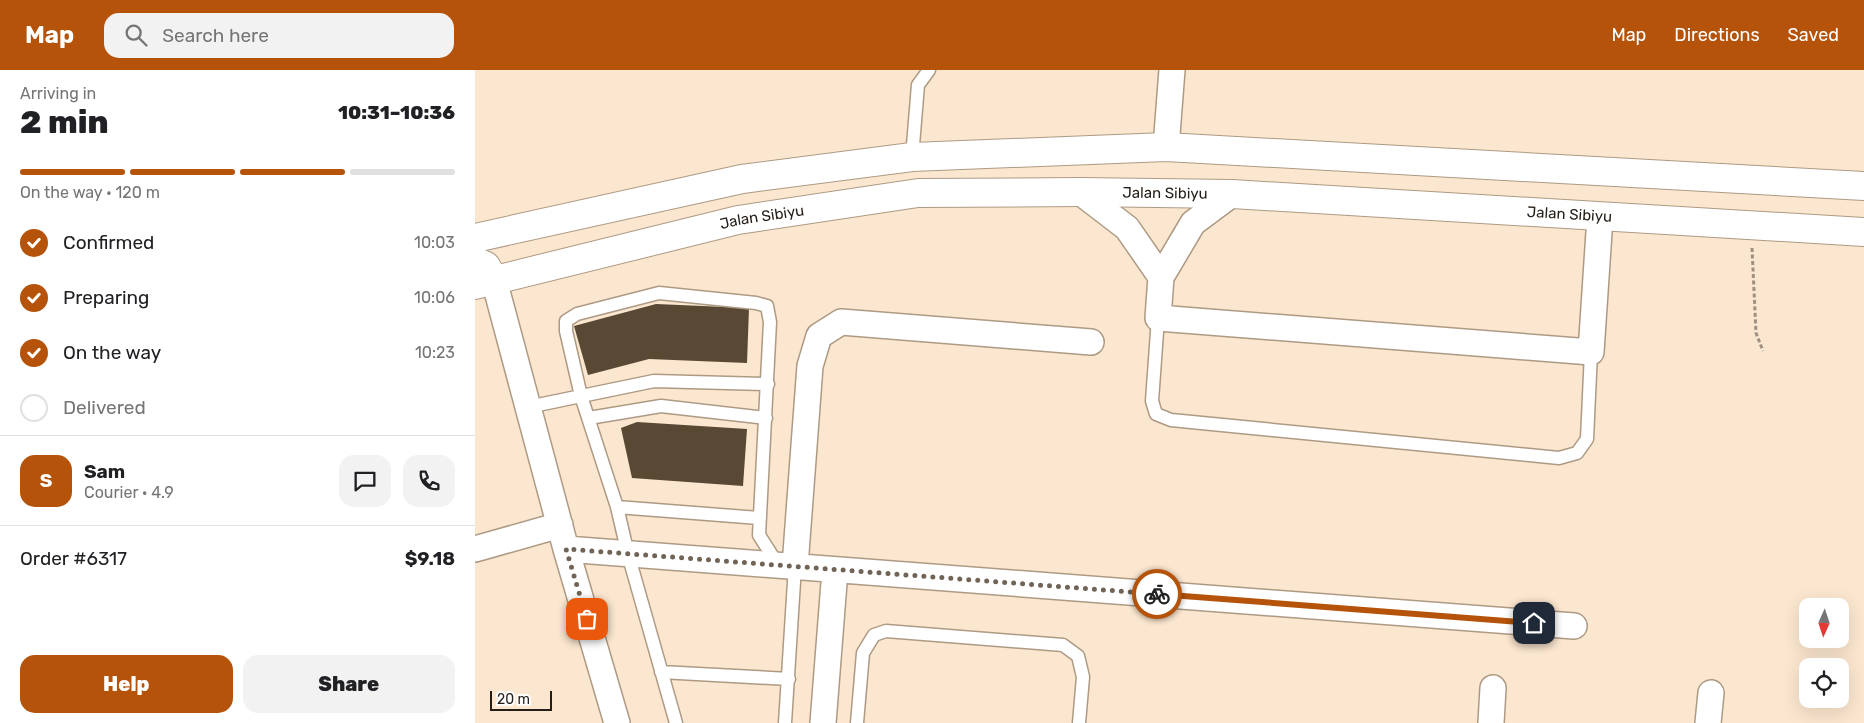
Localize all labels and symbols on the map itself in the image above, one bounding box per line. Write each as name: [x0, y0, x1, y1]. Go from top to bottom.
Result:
street label: Jalan Sibiyu: [1122, 184, 1208, 203]
street label: Jalan Sibiyu: [718, 201, 805, 233]
street label: Jalan Sibiyu: [1526, 203, 1613, 226]
courier: [1132, 569, 1182, 619]
pin: [566, 598, 608, 640]
north arrow: [1799, 598, 1849, 648]
pin: [1513, 602, 1555, 644]
scale bar: [490, 688, 553, 711]

